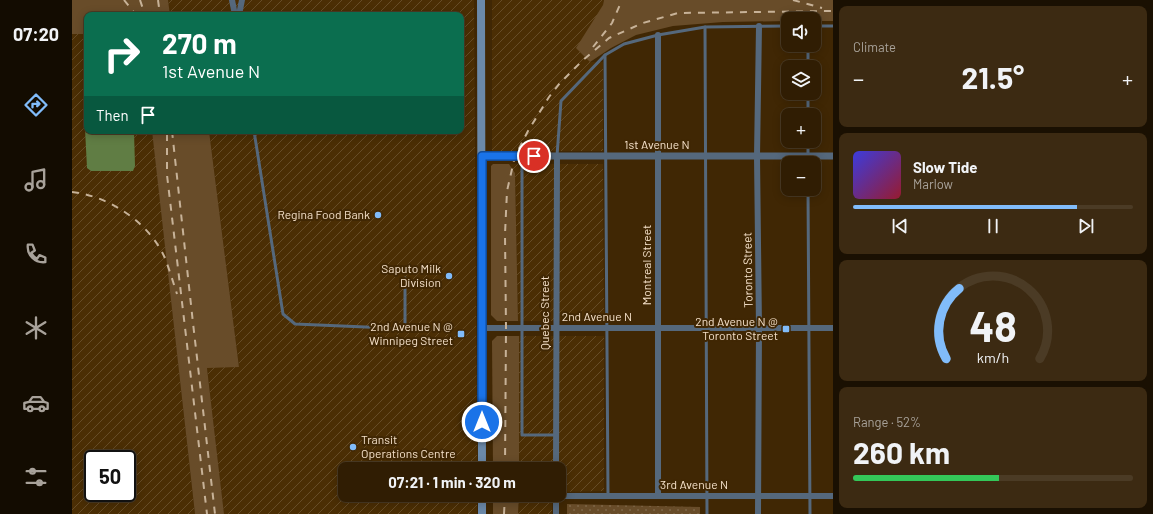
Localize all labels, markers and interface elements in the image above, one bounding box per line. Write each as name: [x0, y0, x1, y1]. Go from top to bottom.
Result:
map controls: [781, 12, 821, 196]
button: sound: [781, 12, 821, 52]
text: 07:20: [13, 23, 59, 45]
text: 270 m: [162, 26, 237, 60]
icon: right: [96, 28, 148, 80]
text: Climate: [853, 39, 896, 55]
text: 21.5°: [962, 59, 1024, 95]
text: 1st Avenue N: [162, 60, 260, 82]
button: layers: [781, 60, 821, 100]
text: −: [853, 65, 864, 91]
text: +: [1122, 65, 1133, 91]
icon: directions: [22, 91, 50, 119]
icon: arrive: [137, 104, 159, 126]
text: Then: [96, 106, 129, 124]
button: +: [781, 108, 821, 148]
street label: 1st Avenue N: [624, 137, 690, 151]
pin: [517, 139, 551, 173]
icon: arrive: [523, 145, 545, 167]
button: −: [781, 156, 821, 196]
text: Slow Tide: [913, 158, 977, 176]
icon: music: [22, 166, 50, 194]
text: Marlow: [913, 176, 953, 192]
place label: Regina Food Bank: [277, 207, 370, 221]
marker: Regina Food Bank: [373, 210, 383, 220]
icon: previous: [889, 215, 911, 237]
icon: pause: [982, 215, 1004, 237]
icon: next: [1075, 215, 1097, 237]
street label: Montreal Street: [639, 225, 653, 305]
street label: Toronto Street: [739, 232, 755, 308]
icon: phone: [22, 240, 50, 268]
place label: Saputo Milk Division: [381, 261, 441, 289]
marker: Saputo Milk Division: [444, 271, 454, 281]
street label: Quebec Street: [537, 276, 551, 350]
text: 48: [969, 299, 1017, 349]
street label: 2nd Avenue N: [562, 309, 632, 323]
icon: climate: [22, 314, 50, 342]
place label: 2nd Avenue N @ Toronto Street: [695, 314, 778, 342]
place label: 2nd Avenue N @ Winnipeg Street: [369, 319, 453, 347]
marker: 2nd Avenue N @ Toronto Street: [781, 324, 791, 334]
marker: 2nd Avenue N @ Winnipeg Street: [456, 329, 466, 339]
text: km/h: [977, 348, 1009, 365]
icon: car: [22, 389, 50, 417]
position arrow: [461, 401, 503, 443]
text: Range · 52%: [853, 414, 921, 430]
place label: Transit Operations Centre: [361, 432, 456, 460]
text: 260 km: [853, 434, 950, 470]
marker: Transit Operations Centre: [348, 442, 358, 452]
speed limit sign: 50: [84, 450, 136, 502]
icon: filters: [22, 463, 50, 491]
text: 07:21 · 1 min · 320 m: [388, 473, 516, 491]
street label: 3rd Avenue N: [660, 477, 728, 491]

